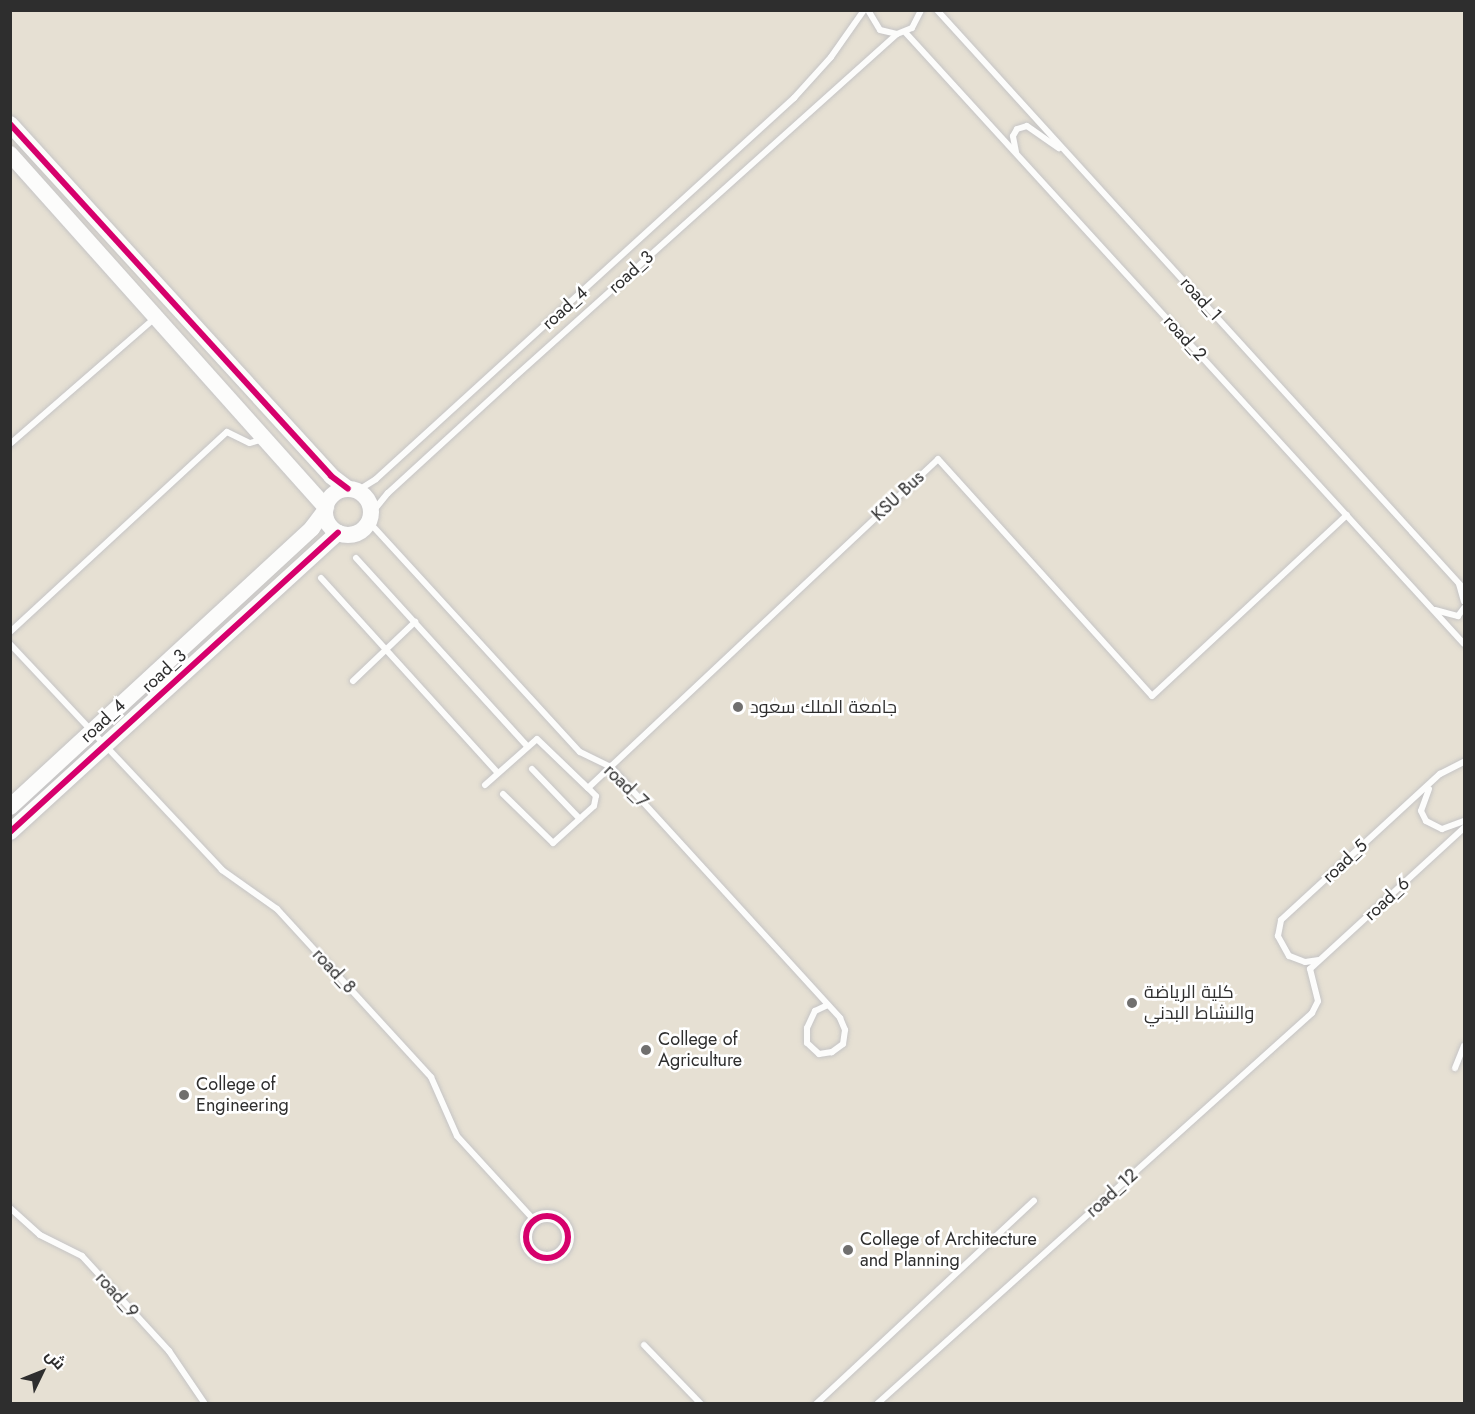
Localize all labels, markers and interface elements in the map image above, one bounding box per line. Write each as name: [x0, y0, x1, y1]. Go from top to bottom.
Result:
street label: road_3: [604, 246, 658, 298]
street label: road_1: [1176, 273, 1226, 325]
street label: road_4: [538, 282, 592, 334]
street label: road_2: [1159, 311, 1211, 365]
street label: KSU Bus: [867, 466, 929, 526]
street label: road_3: [137, 645, 191, 697]
street label: road_4: [76, 695, 130, 747]
place label: جامعة الملك سعود: [750, 696, 897, 718]
marker: جامعة الملك سعود: [731, 700, 745, 714]
street label: road_7: [599, 760, 653, 812]
street label: road_5: [1318, 835, 1372, 887]
street label: road_6: [1360, 873, 1414, 925]
street label: road_8: [308, 944, 360, 998]
place label: كلية الرياضة والنشاط البدني: [1144, 982, 1254, 1024]
marker: كلية الرياضة والنشاط البدني: [1125, 996, 1139, 1010]
place label: College of Agriculture: [658, 1029, 742, 1072]
marker: College of Agriculture: [639, 1043, 653, 1057]
place label: College of Engineering: [196, 1074, 289, 1116]
marker: College of Engineering: [177, 1088, 191, 1102]
street label: road_12: [1082, 1164, 1142, 1222]
place label: College of Architecture and Planning: [860, 1229, 1037, 1272]
marker: College of Architecture and Planning: [841, 1243, 855, 1257]
street label: road_9: [91, 1268, 143, 1322]
north arrow: [12, 1342, 72, 1402]
text: ش: [40, 1344, 71, 1375]

